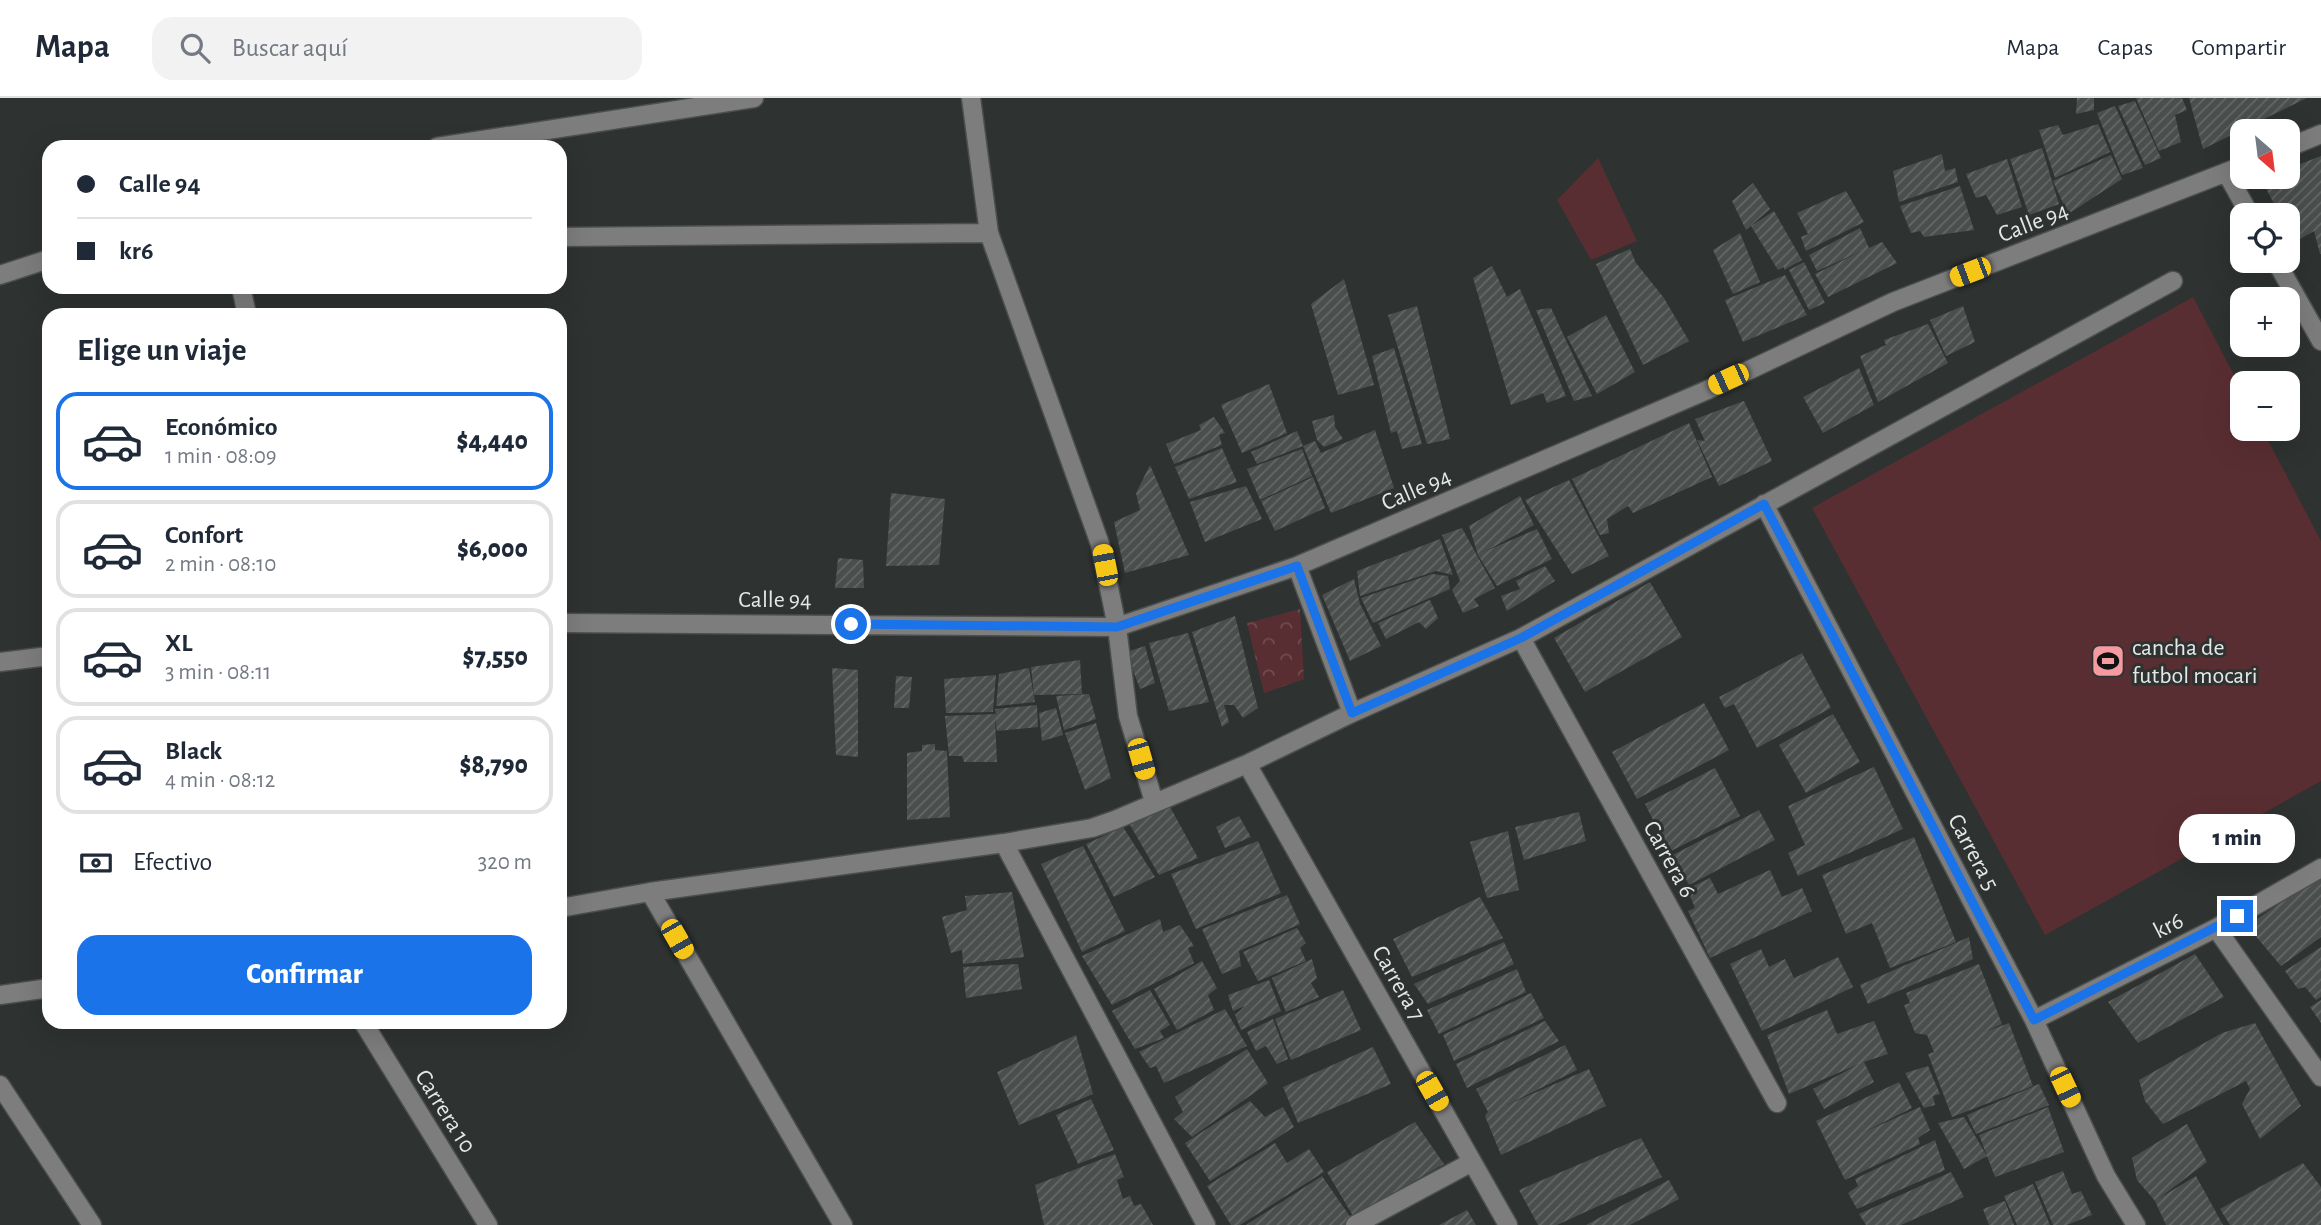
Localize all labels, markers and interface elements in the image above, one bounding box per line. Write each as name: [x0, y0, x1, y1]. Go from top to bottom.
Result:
search box: [152, 17, 642, 80]
icon: search: [176, 29, 214, 67]
text: Mapa: [35, 31, 110, 64]
text: Buscar aquí: [232, 35, 348, 61]
text: Mapa: [2006, 36, 2059, 60]
text: Capas: [2097, 36, 2153, 60]
text: Compartir: [2191, 36, 2286, 60]
north arrow: [2230, 119, 2300, 189]
map controls: [2230, 119, 2300, 441]
text: Calle 94: [119, 171, 200, 197]
street label: Calle 94: [1995, 199, 2072, 247]
button: locate: [2230, 203, 2300, 273]
text: kr6: [119, 238, 153, 264]
car: [1947, 255, 1994, 289]
button: +: [2230, 287, 2300, 357]
text: Elige un viaje: [77, 334, 247, 366]
car: [1705, 361, 1752, 397]
button: −: [2230, 371, 2300, 441]
icon: car: [81, 410, 144, 473]
text: Económico: [165, 414, 278, 440]
text: $4,440: [457, 428, 528, 454]
text: 1 min · 08:09: [165, 445, 277, 468]
street label: Calle 94: [1378, 465, 1455, 515]
icon: car: [81, 518, 144, 581]
text: Confort: [165, 522, 243, 548]
text: $6,000: [457, 536, 528, 562]
car: [1091, 542, 1120, 588]
text: 2 min · 08:10: [165, 553, 276, 576]
street label: Calle 94: [738, 588, 812, 612]
route start: [835, 608, 867, 640]
icon: car: [81, 626, 144, 689]
text: XL: [165, 630, 192, 656]
place label: cancha de futbol mocari: [2132, 636, 2258, 688]
sports icon: cancha de futbol mocari: [2089, 642, 2127, 680]
text: $7,550: [462, 644, 528, 670]
text: 3 min · 08:11: [165, 661, 271, 684]
icon: car: [81, 734, 144, 797]
car: [1126, 736, 1157, 782]
text: Black: [165, 738, 222, 764]
text: $8,790: [459, 752, 528, 778]
text: 4 min · 08:12: [165, 769, 275, 792]
street label: Carrera 5: [1943, 810, 2003, 895]
callout: 1 min: [2179, 814, 2295, 864]
street label: Carrera 6: [1638, 817, 1700, 902]
text: 1 min: [2213, 827, 2261, 850]
icon: cash: [77, 844, 115, 882]
text: Efectivo: [133, 849, 212, 875]
text: 320 m: [478, 851, 532, 874]
route end: [2221, 900, 2253, 932]
street label: kr6: [2150, 908, 2187, 943]
car: [658, 916, 697, 962]
button: Confirmar: [77, 935, 532, 1015]
street label: Carrera 7: [1367, 942, 1429, 1025]
car: [2047, 1064, 2084, 1110]
street label: Carrera 10: [410, 1066, 480, 1157]
car: [1413, 1068, 1452, 1114]

